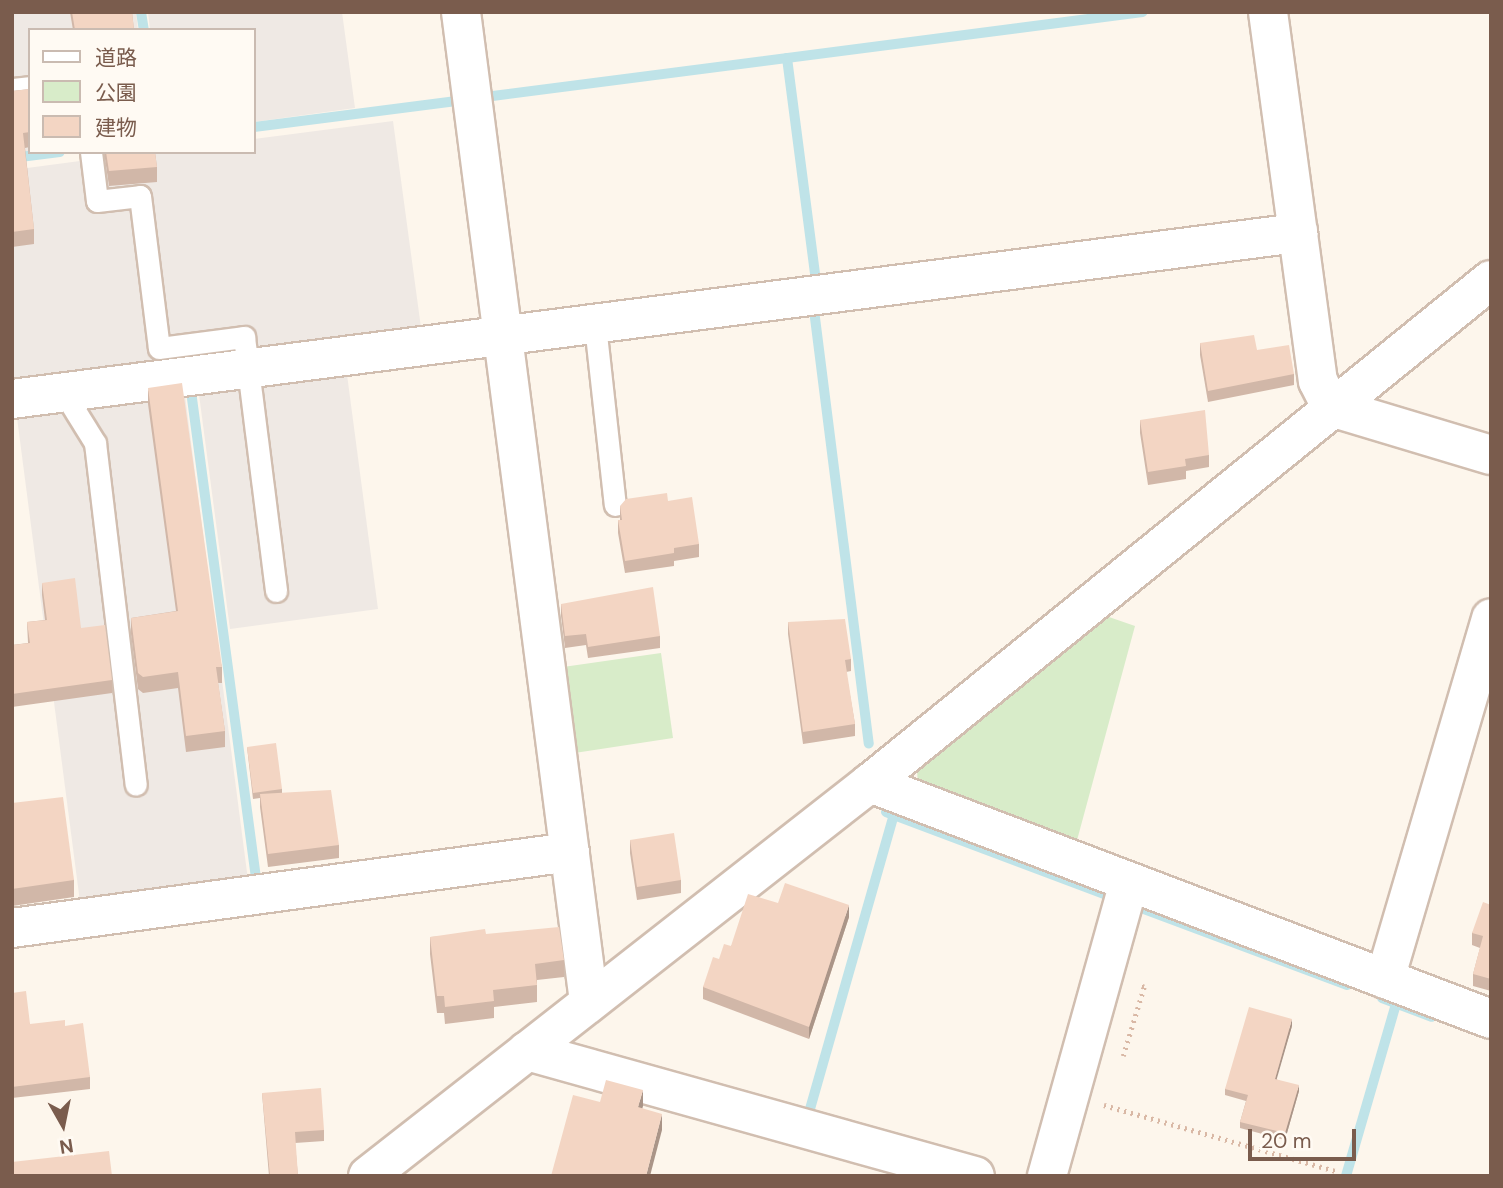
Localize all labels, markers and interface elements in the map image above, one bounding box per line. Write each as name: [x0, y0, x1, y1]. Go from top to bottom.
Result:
legend: [28, 28, 256, 154]
text: 道路: [95, 44, 137, 72]
text: 公園: [95, 79, 137, 107]
text: 建物: [95, 114, 137, 142]
north arrow: [28, 1090, 98, 1160]
scale bar: [1251, 1114, 1360, 1158]
text: 20 m: [1261, 1127, 1312, 1155]
text: N: [58, 1133, 75, 1160]

